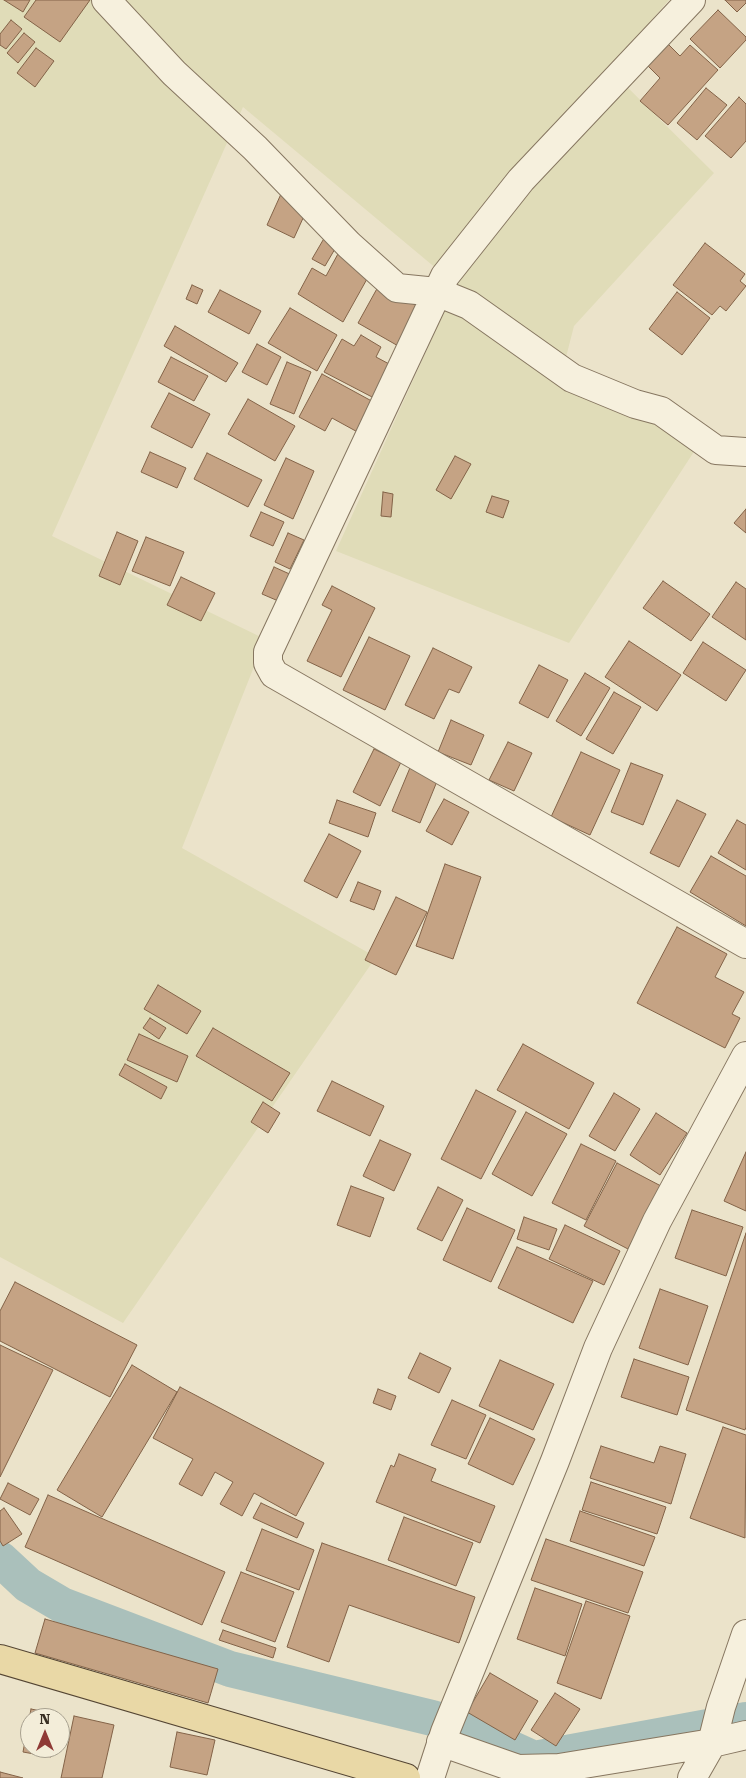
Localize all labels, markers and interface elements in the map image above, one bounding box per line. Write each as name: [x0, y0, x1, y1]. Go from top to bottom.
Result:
north arrow: [20, 1708, 70, 1758]
text: N: [40, 1711, 50, 1727]

